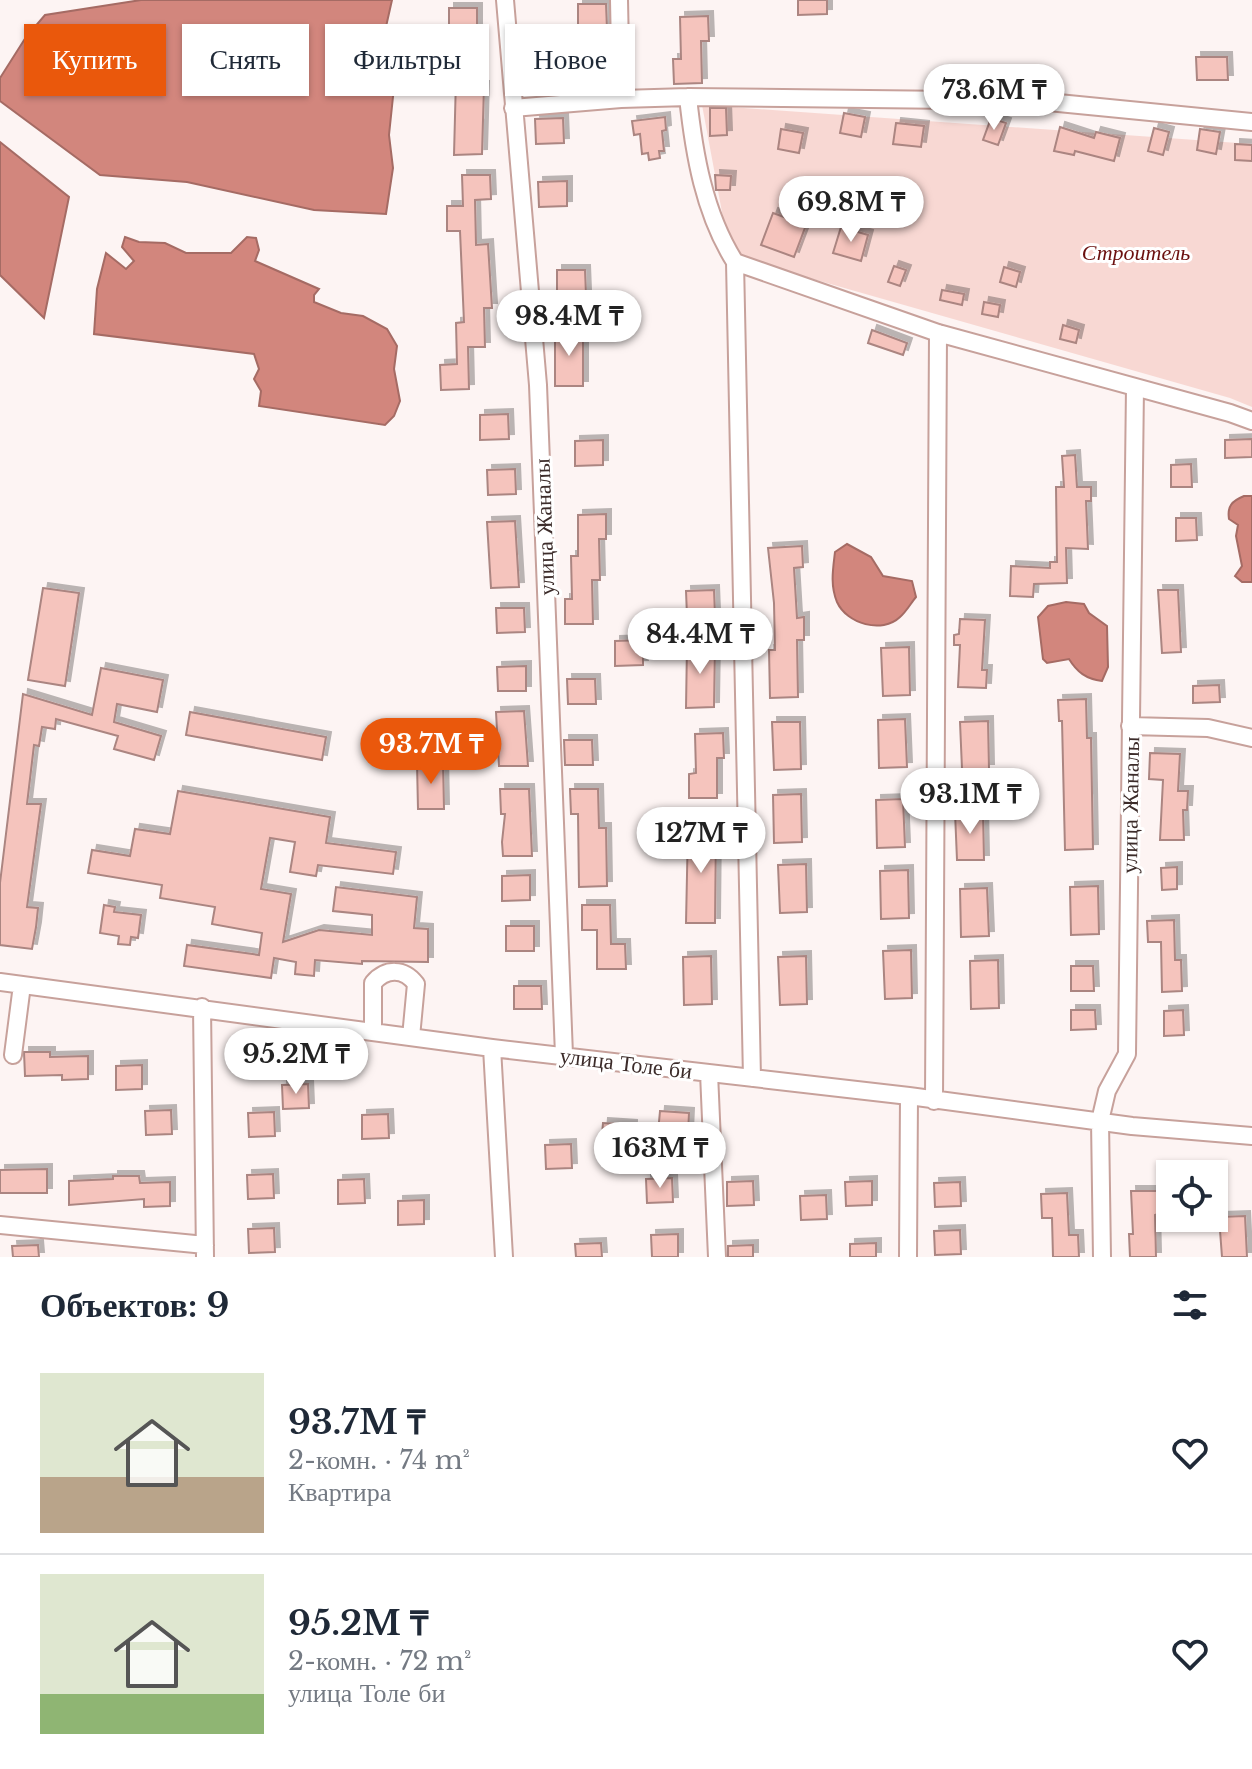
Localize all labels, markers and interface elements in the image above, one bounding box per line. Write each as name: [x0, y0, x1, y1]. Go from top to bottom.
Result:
chip: Купить: [24, 24, 166, 96]
chip: Снять: [182, 24, 309, 96]
chip: Фильтры: [325, 24, 489, 96]
chip: Новое: [505, 24, 635, 96]
pin: 73.6M ₸: [920, 64, 1068, 132]
text: 73.6M ₸: [942, 74, 1046, 106]
pin: 69.8M ₸: [777, 176, 925, 244]
text: 69.8M ₸: [797, 186, 905, 218]
park label: Строитель: [1082, 239, 1190, 266]
pin: 98.4M ₸: [495, 290, 643, 358]
text: 98.4M ₸: [515, 300, 623, 332]
street label: улица Жаналы: [529, 458, 560, 596]
pin: 84.4M ₸: [626, 608, 774, 676]
text: 84.4M ₸: [646, 618, 754, 650]
pin: 93.7M ₸: [357, 718, 505, 786]
text: 93.7M ₸: [378, 728, 484, 760]
street label: улица Жаналы: [1116, 736, 1145, 874]
pin: 93.1M ₸: [896, 768, 1044, 836]
text: 93.1M ₸: [918, 778, 1022, 810]
pin: 127M ₸: [636, 807, 766, 875]
text: 127M ₸: [655, 817, 747, 849]
pin: 95.2M ₸: [222, 1028, 370, 1096]
text: 95.2M ₸: [242, 1038, 350, 1070]
street label: улица Толе би: [558, 1042, 694, 1085]
pin: 163M ₸: [595, 1122, 725, 1190]
text: 163M ₸: [612, 1132, 708, 1164]
map controls: [1156, 1160, 1228, 1232]
button: locate: [1156, 1160, 1228, 1232]
icon: filters: [1168, 1283, 1212, 1327]
text: Объектов: 9: [40, 1284, 230, 1326]
text: 93.7M ₸: [288, 1401, 425, 1443]
icon: home: [104, 1405, 200, 1501]
icon: heart: [1168, 1431, 1212, 1475]
text: 2-комн. · 74 m²: [288, 1444, 470, 1476]
text: Квартира: [288, 1476, 391, 1508]
text: 95.2M ₸: [288, 1602, 429, 1644]
icon: home: [104, 1606, 200, 1702]
icon: heart: [1168, 1632, 1212, 1676]
text: 2-комн. · 72 m²: [288, 1645, 471, 1677]
text: улица Толе би: [288, 1677, 445, 1709]

